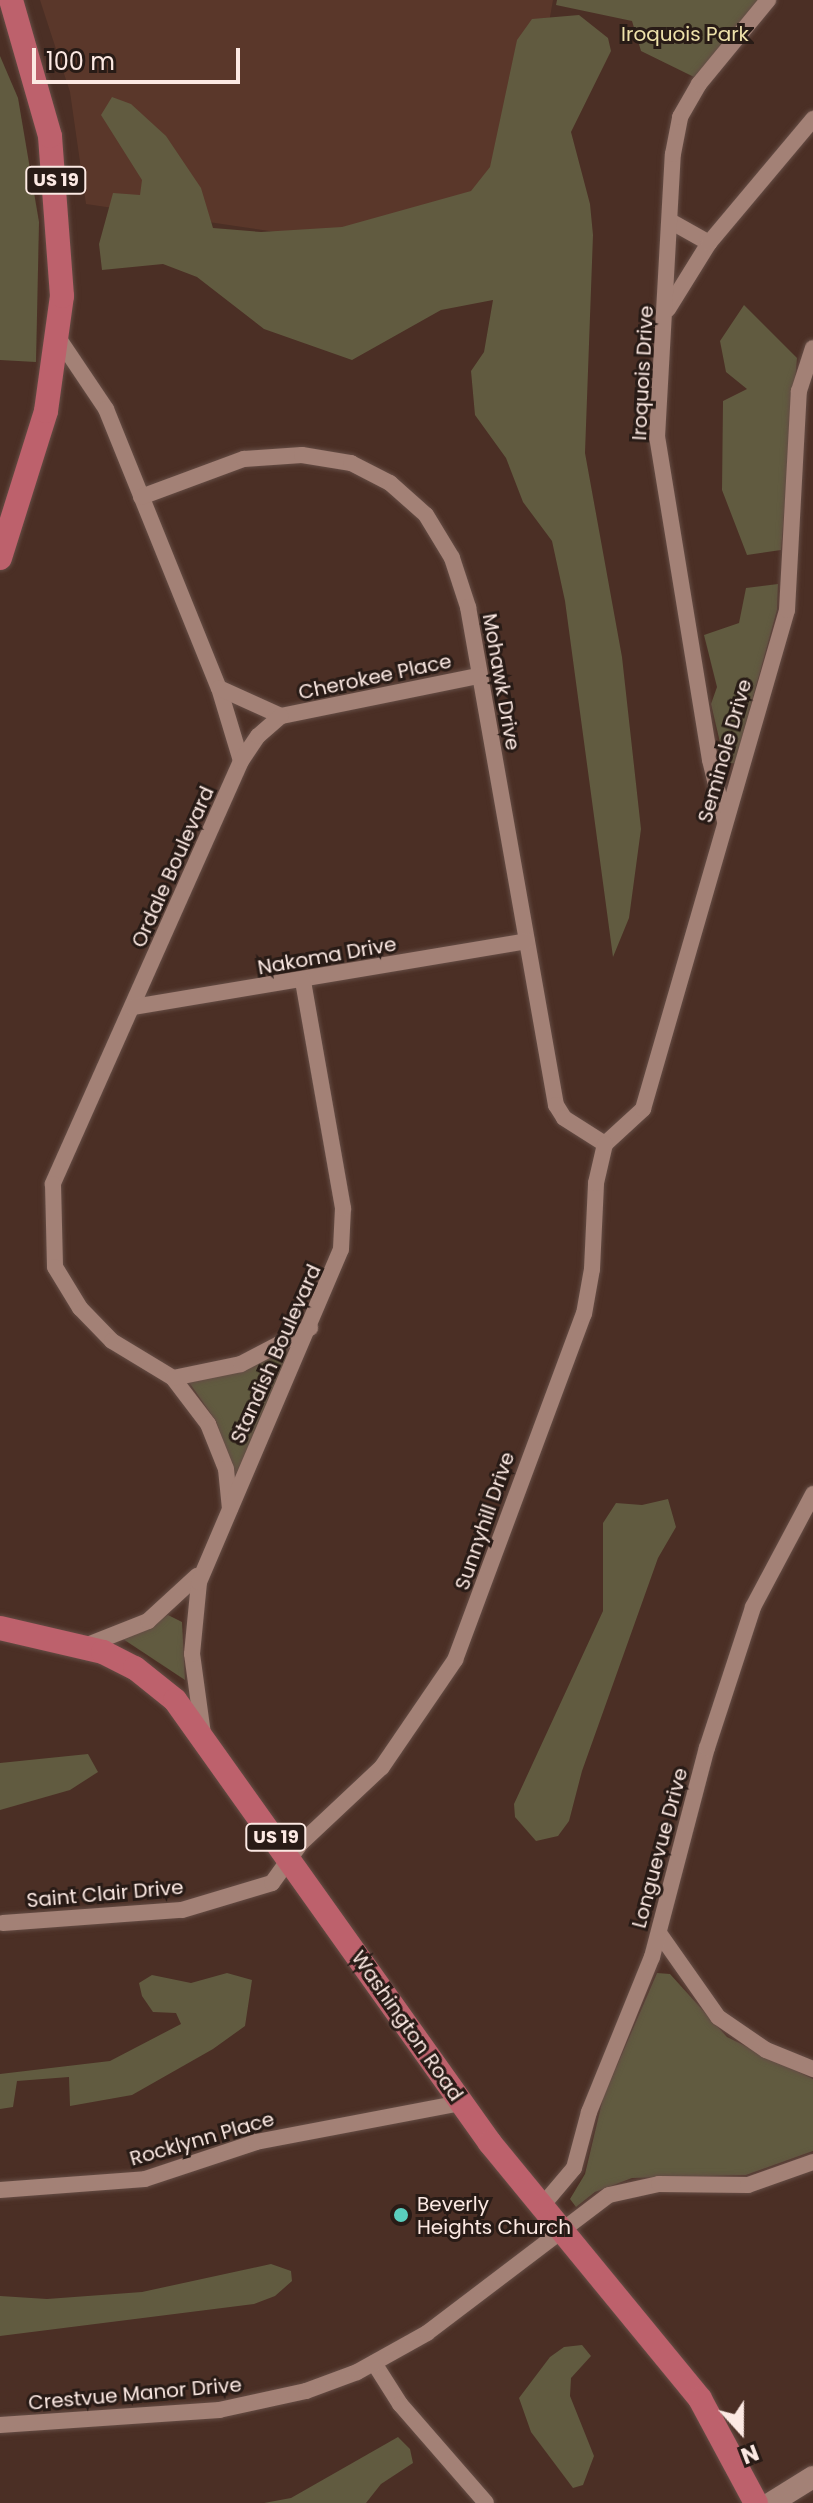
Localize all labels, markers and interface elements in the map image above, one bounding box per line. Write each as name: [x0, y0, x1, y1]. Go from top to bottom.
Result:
park label: Iroquois Park: [621, 22, 749, 46]
scale bar: [36, 32, 244, 82]
text: 100 m: [46, 45, 115, 78]
road number: US 19: [24, 166, 88, 194]
street label: Iroquois Drive: [627, 305, 659, 441]
street label: Mohawk Drive: [477, 612, 525, 752]
street label: Cherokee Place: [296, 649, 454, 705]
street label: Seminole Drive: [693, 677, 757, 825]
street label: Ordale Boulevard: [127, 783, 219, 951]
street label: Nakoma Drive: [256, 932, 398, 980]
street label: Standish Boulevard: [226, 1261, 326, 1447]
street label: Sunnyhill Drive: [450, 1449, 520, 1593]
street label: Longuevue Drive: [627, 1765, 693, 1931]
road number: US 19: [244, 1823, 308, 1851]
street label: Saint Clair Drive: [26, 1875, 184, 1913]
street label: Washington Road: [346, 1946, 468, 2106]
street label: Rocklynn Place: [127, 2107, 277, 2171]
place label: Beverly Heights Church: [417, 2192, 571, 2239]
marker: Beverly Heights Church: [392, 2206, 410, 2224]
street label: Crestvue Manor Drive: [27, 2373, 243, 2415]
north arrow: [701, 2391, 781, 2471]
text: N: [737, 2436, 763, 2471]

